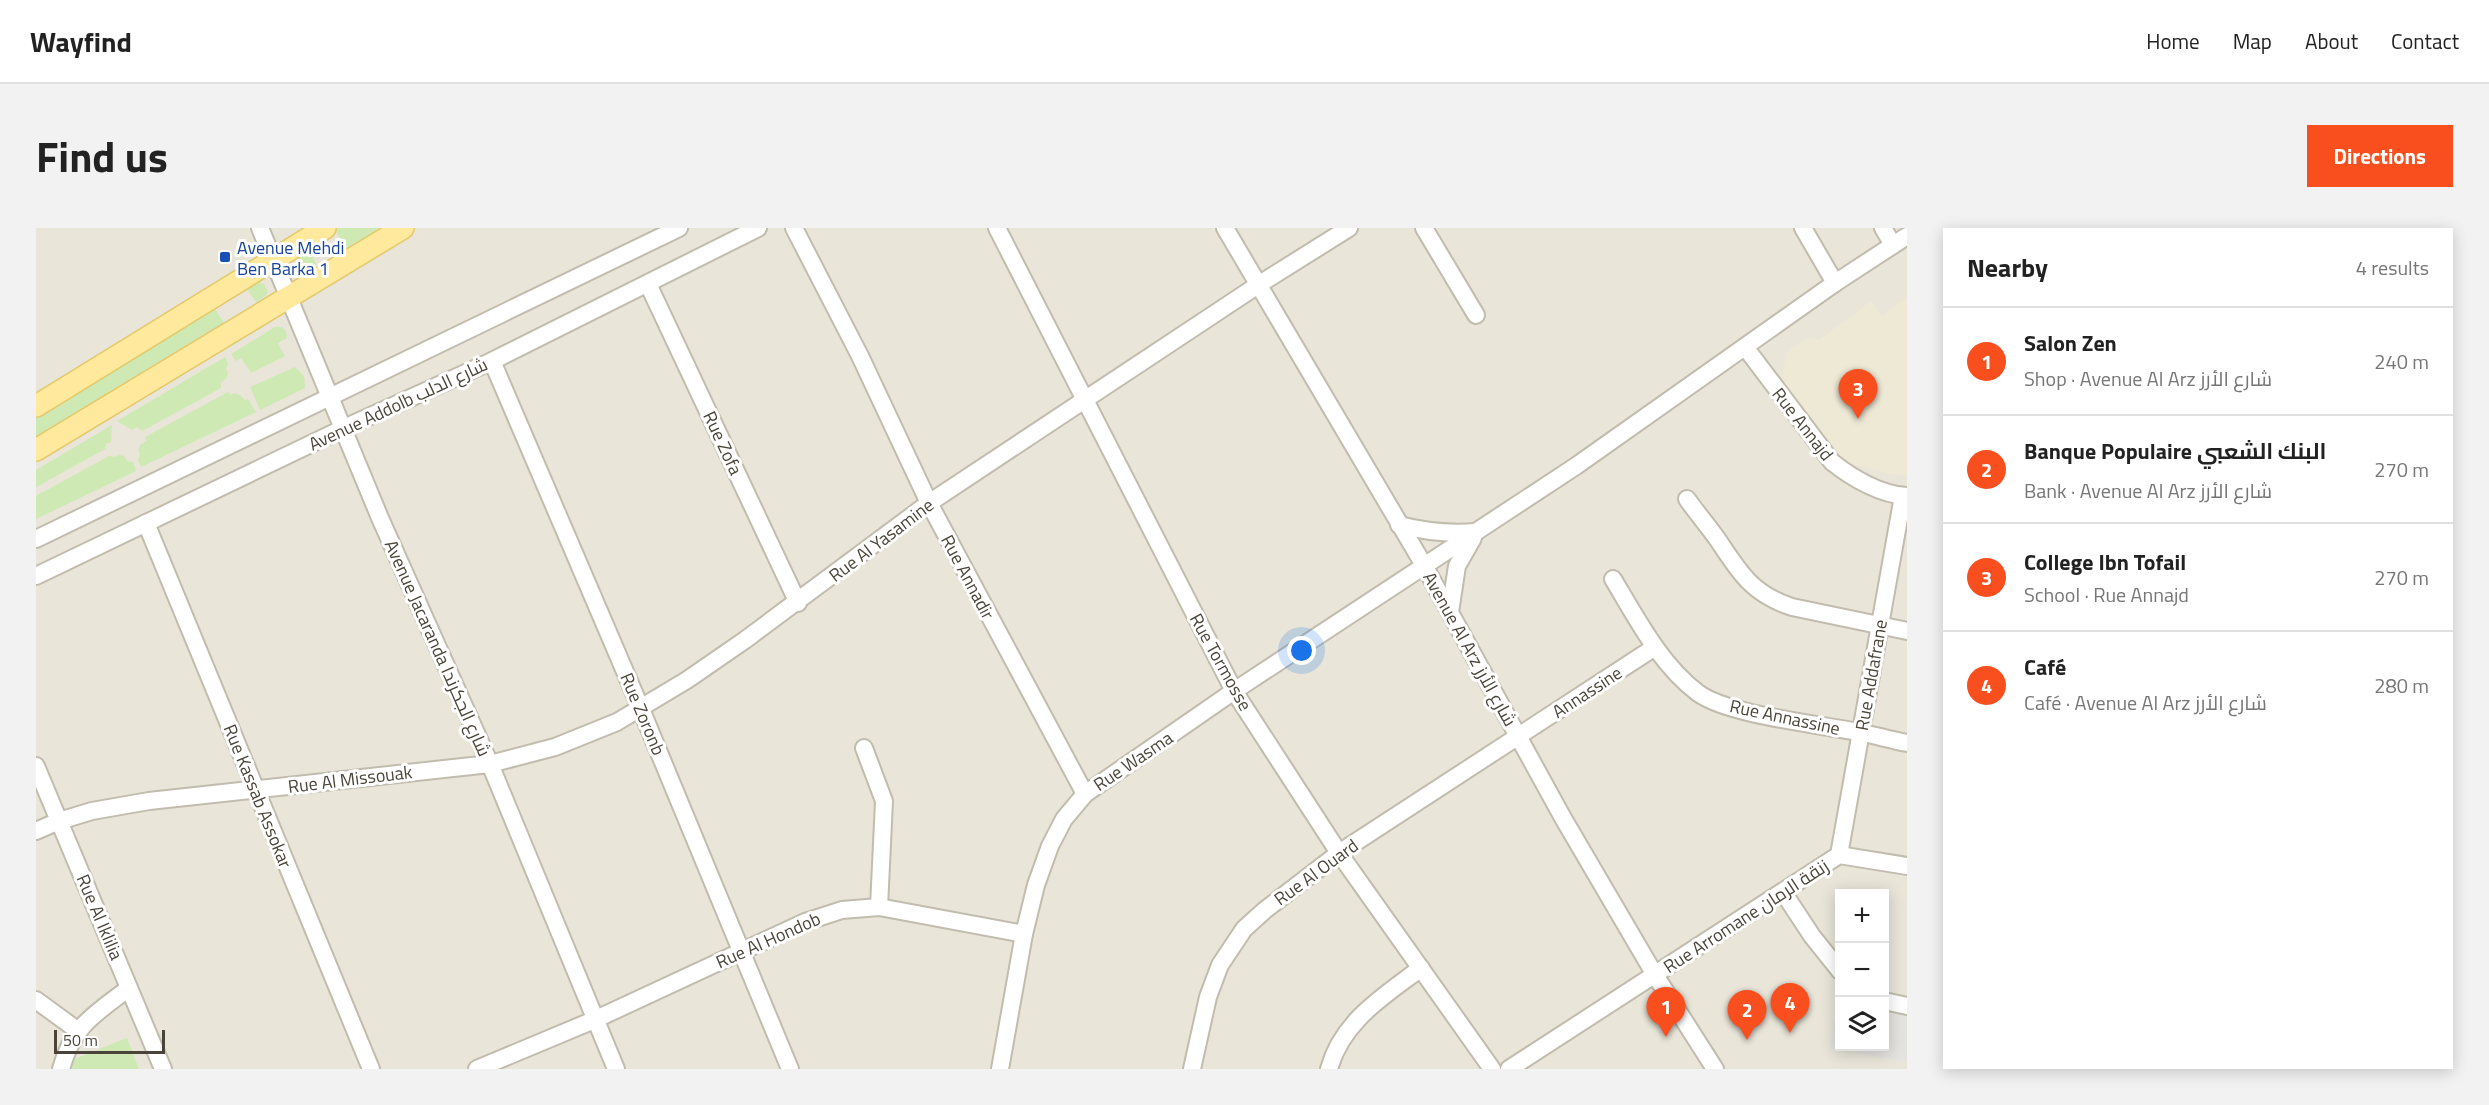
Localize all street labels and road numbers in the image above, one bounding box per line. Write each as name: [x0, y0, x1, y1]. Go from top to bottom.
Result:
street label: Avenue Addolb شارع الدلب: [304, 351, 492, 457]
street label: Rue Annajd: [1766, 382, 1840, 466]
street label: Rue Zofa: [696, 407, 750, 479]
street label: Rue Al Yasamine: [823, 492, 939, 588]
street label: Rue Annadir: [934, 530, 1002, 624]
street label: Avenue Jacaranda شارع الجكرندا: [378, 535, 498, 761]
street label: Avenue Al Arz شارع الأرز: [1416, 567, 1524, 731]
street label: Rue Tormosse: [1183, 608, 1259, 716]
street label: Rue Addafrane: [1848, 617, 1894, 733]
street label: Annassine: [1547, 659, 1627, 725]
street label: Rue Zoronb: [614, 669, 672, 759]
street label: Rue Annassine: [1727, 692, 1843, 742]
street label: Rue Kassab Assokar: [217, 720, 299, 872]
street label: Rue Wasma: [1088, 724, 1178, 798]
street label: Rue Al Missouak: [286, 758, 414, 800]
street label: Rue Al Ouard: [1268, 832, 1364, 912]
street label: Rue Arromane زنقة الرمان: [1658, 852, 1834, 980]
street label: Rue Al Iklilia: [70, 870, 130, 964]
street label: Rue Al Hondob: [711, 905, 825, 975]

